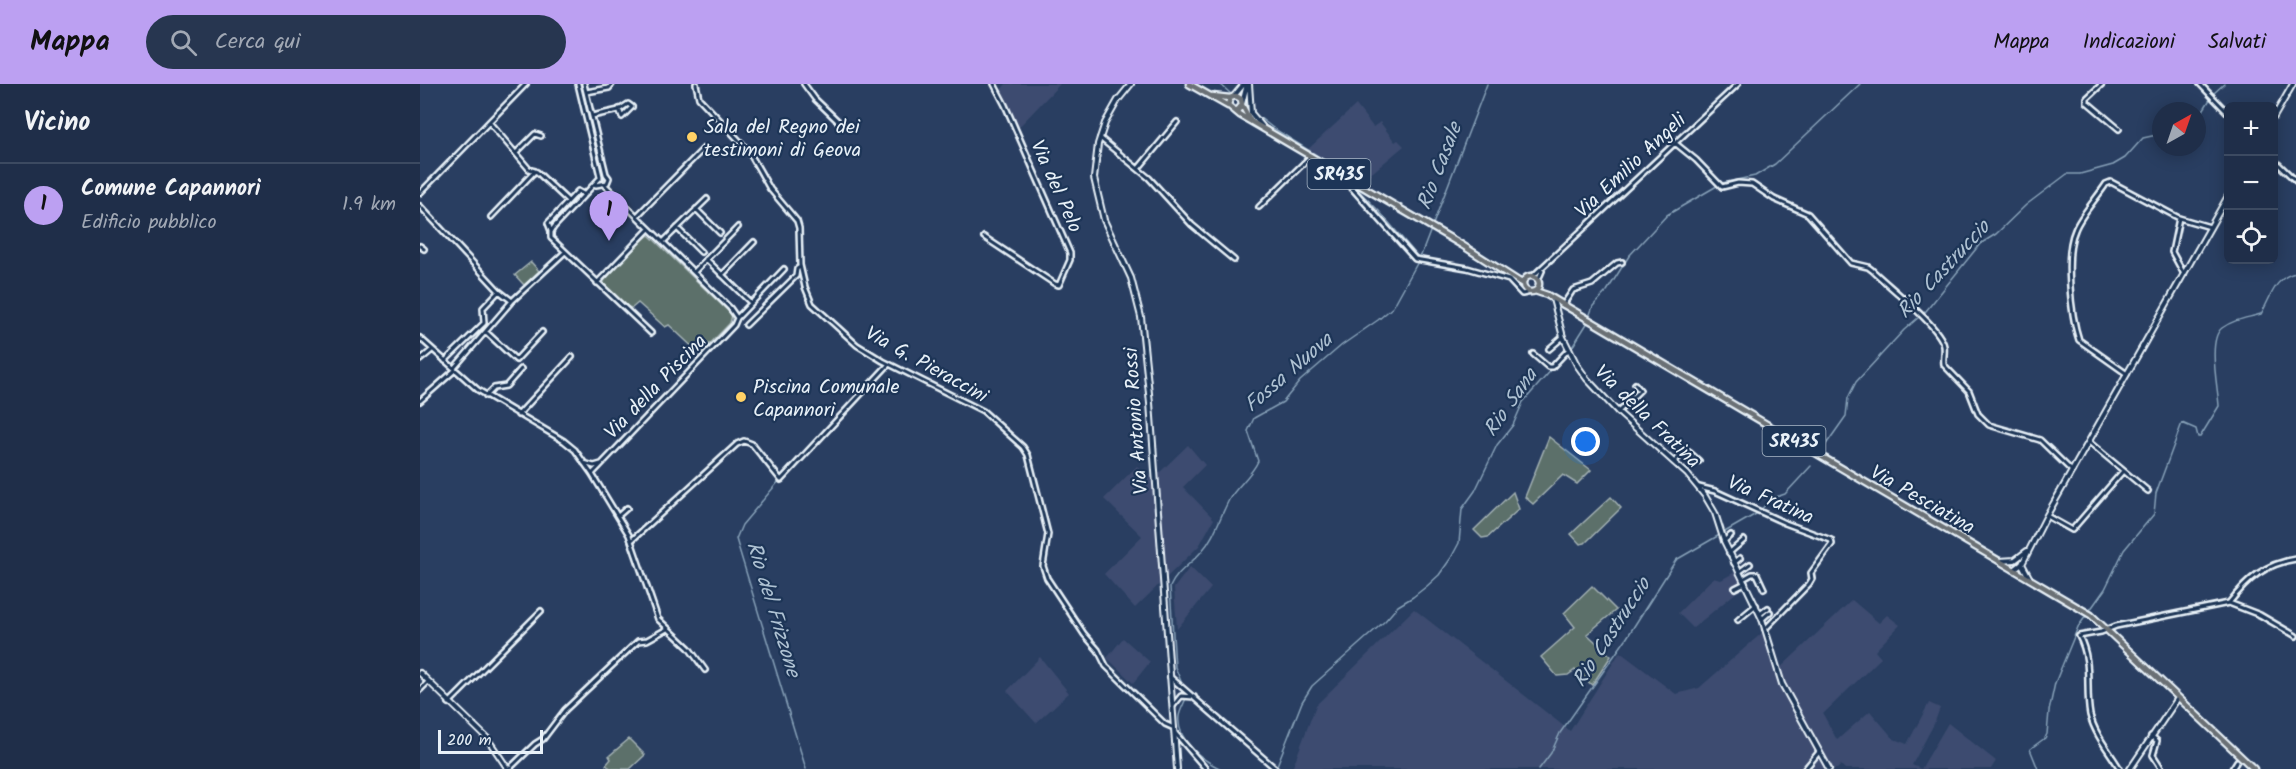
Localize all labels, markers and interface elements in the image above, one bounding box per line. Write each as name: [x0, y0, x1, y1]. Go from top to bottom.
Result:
search box: [146, 15, 566, 69]
text: Mappa: [30, 20, 110, 65]
text: Cerca qui: [215, 25, 300, 60]
icon: search: [167, 26, 200, 59]
text: Mappa: [1993, 26, 2050, 59]
text: Indicazioni: [2083, 26, 2175, 59]
text: Salvati: [2208, 26, 2266, 59]
text: Vicino: [24, 102, 90, 144]
north arrow: [2152, 102, 2206, 156]
map controls: [2224, 102, 2278, 264]
button: +: [2224, 102, 2278, 156]
street label: Via Emilio Angeli: [1568, 105, 1695, 227]
place label: Sala del Regno dei testimoni di Geova: [704, 112, 861, 167]
water label: Rio Casale: [1409, 116, 1473, 215]
marker: Sala del Regno dei testimoni di Geova: [685, 130, 699, 144]
street label: Via del Pelo: [1021, 135, 1090, 238]
button: −: [2224, 156, 2278, 210]
road number: SR435: [1308, 159, 1370, 189]
text: Comune Capannori: [81, 172, 261, 207]
text: 1: [40, 189, 47, 221]
text: 1.9 km: [342, 189, 396, 221]
pin: 1: [590, 192, 628, 241]
text: Edificio pubblico: [81, 207, 217, 239]
button: locate: [2224, 210, 2278, 264]
water label: Rio Castruccio: [1889, 212, 2000, 327]
street label: Via G. Pieraccini: [859, 319, 995, 413]
water label: Fossa Nuova: [1237, 324, 1342, 421]
street label: Via della Piscina: [597, 327, 715, 448]
street label: Via Antonio Rossi: [1116, 345, 1158, 496]
street label: Via della Fratina: [1586, 358, 1707, 477]
water label: Rio Sana: [1476, 361, 1548, 444]
place label: Piscina Comunale Capannori: [753, 372, 899, 427]
marker: Piscina Comunale Capannori: [734, 390, 748, 404]
road number: SR435: [1762, 426, 1826, 456]
your location: [1571, 427, 1600, 456]
street label: Via Pesciatina: [1863, 458, 1981, 544]
street label: Via Fratina: [1722, 468, 1819, 534]
water label: Rio del Frizzone: [736, 538, 810, 684]
water label: Rio Castruccio: [1564, 570, 1661, 694]
scale bar: [438, 727, 543, 754]
text: 200 m: [447, 728, 491, 753]

